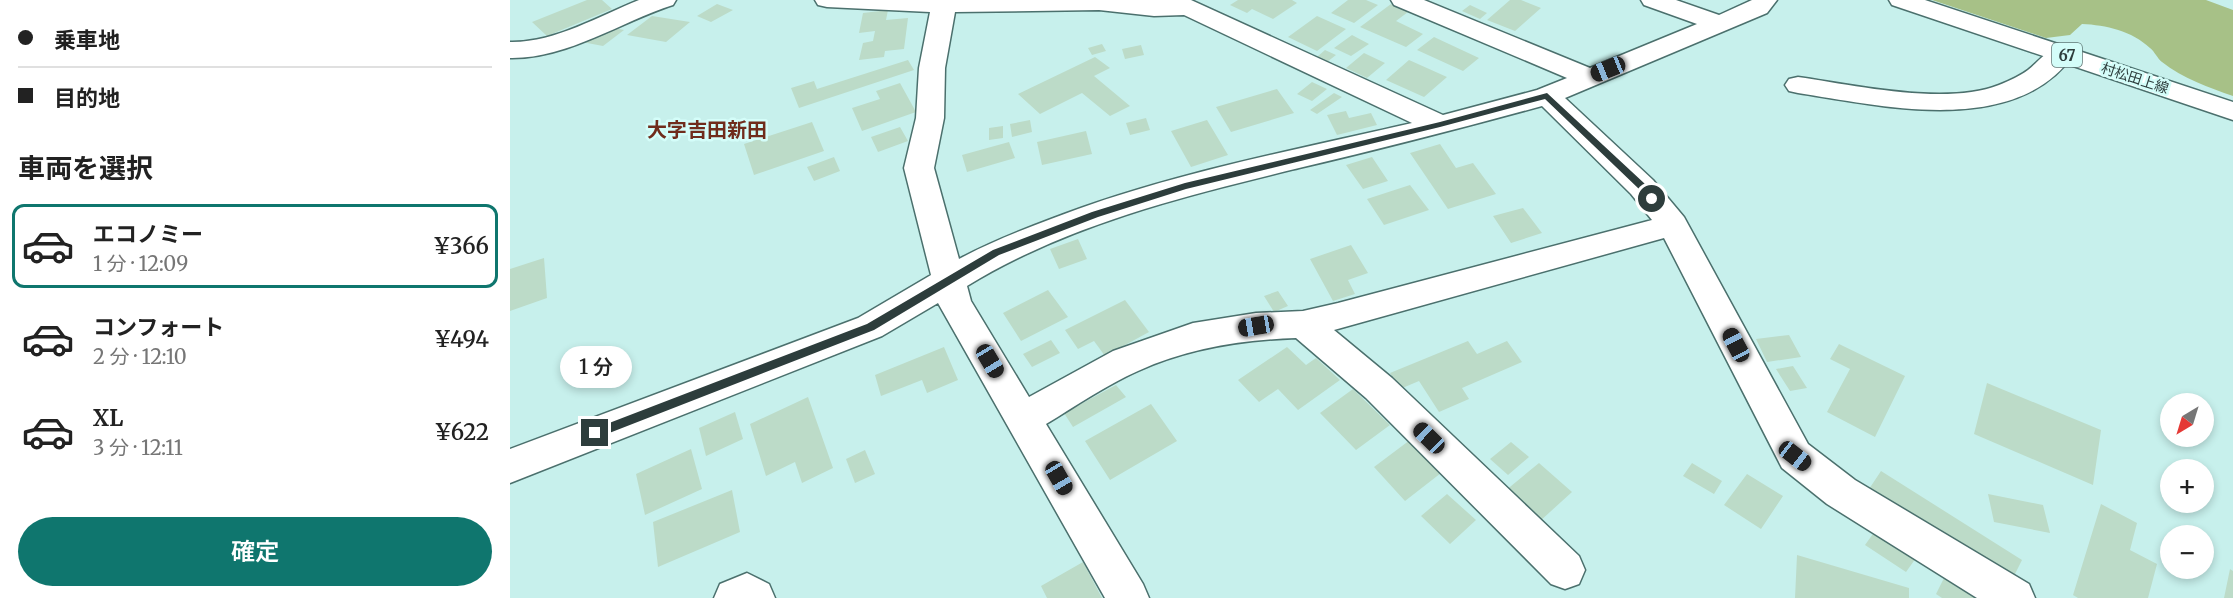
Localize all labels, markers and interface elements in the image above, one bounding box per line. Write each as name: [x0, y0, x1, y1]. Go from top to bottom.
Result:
text: 乗車地: [54, 26, 120, 54]
road number: 67: [2052, 43, 2082, 67]
car: [1588, 54, 1628, 84]
street label: 村松田上線: [2099, 59, 2171, 97]
text: 目的地: [54, 84, 120, 112]
district label: 大字吉田新田: [647, 117, 767, 142]
text: 車両を選択: [18, 151, 153, 185]
route start: [1638, 185, 1665, 212]
icon: car: [21, 219, 75, 273]
text: エコノミー: [93, 220, 203, 248]
text: ¥366: [433, 232, 489, 260]
text: 1 分 · 12:09: [93, 251, 188, 276]
icon: car: [21, 312, 75, 366]
text: コンフォート: [93, 313, 224, 341]
car: [1237, 314, 1275, 338]
text: ¥494: [434, 325, 489, 353]
car: [1720, 325, 1752, 365]
car: [973, 341, 1007, 381]
text: 2 分 · 12:10: [93, 344, 187, 369]
callout: 1 分: [559, 346, 631, 388]
text: 1 分: [579, 354, 613, 379]
north arrow: [2160, 393, 2214, 447]
map controls: [2160, 393, 2214, 579]
text: XL: [93, 404, 123, 432]
icon: car: [21, 405, 75, 459]
text: ¥622: [435, 418, 489, 446]
route end: [581, 419, 608, 446]
car: [1410, 419, 1448, 457]
text: 3 分 · 12:11: [93, 435, 183, 460]
car: [1775, 438, 1815, 474]
car: [1042, 458, 1076, 498]
button: +: [2160, 459, 2214, 513]
button: 確定: [18, 517, 492, 586]
button: −: [2160, 525, 2214, 579]

